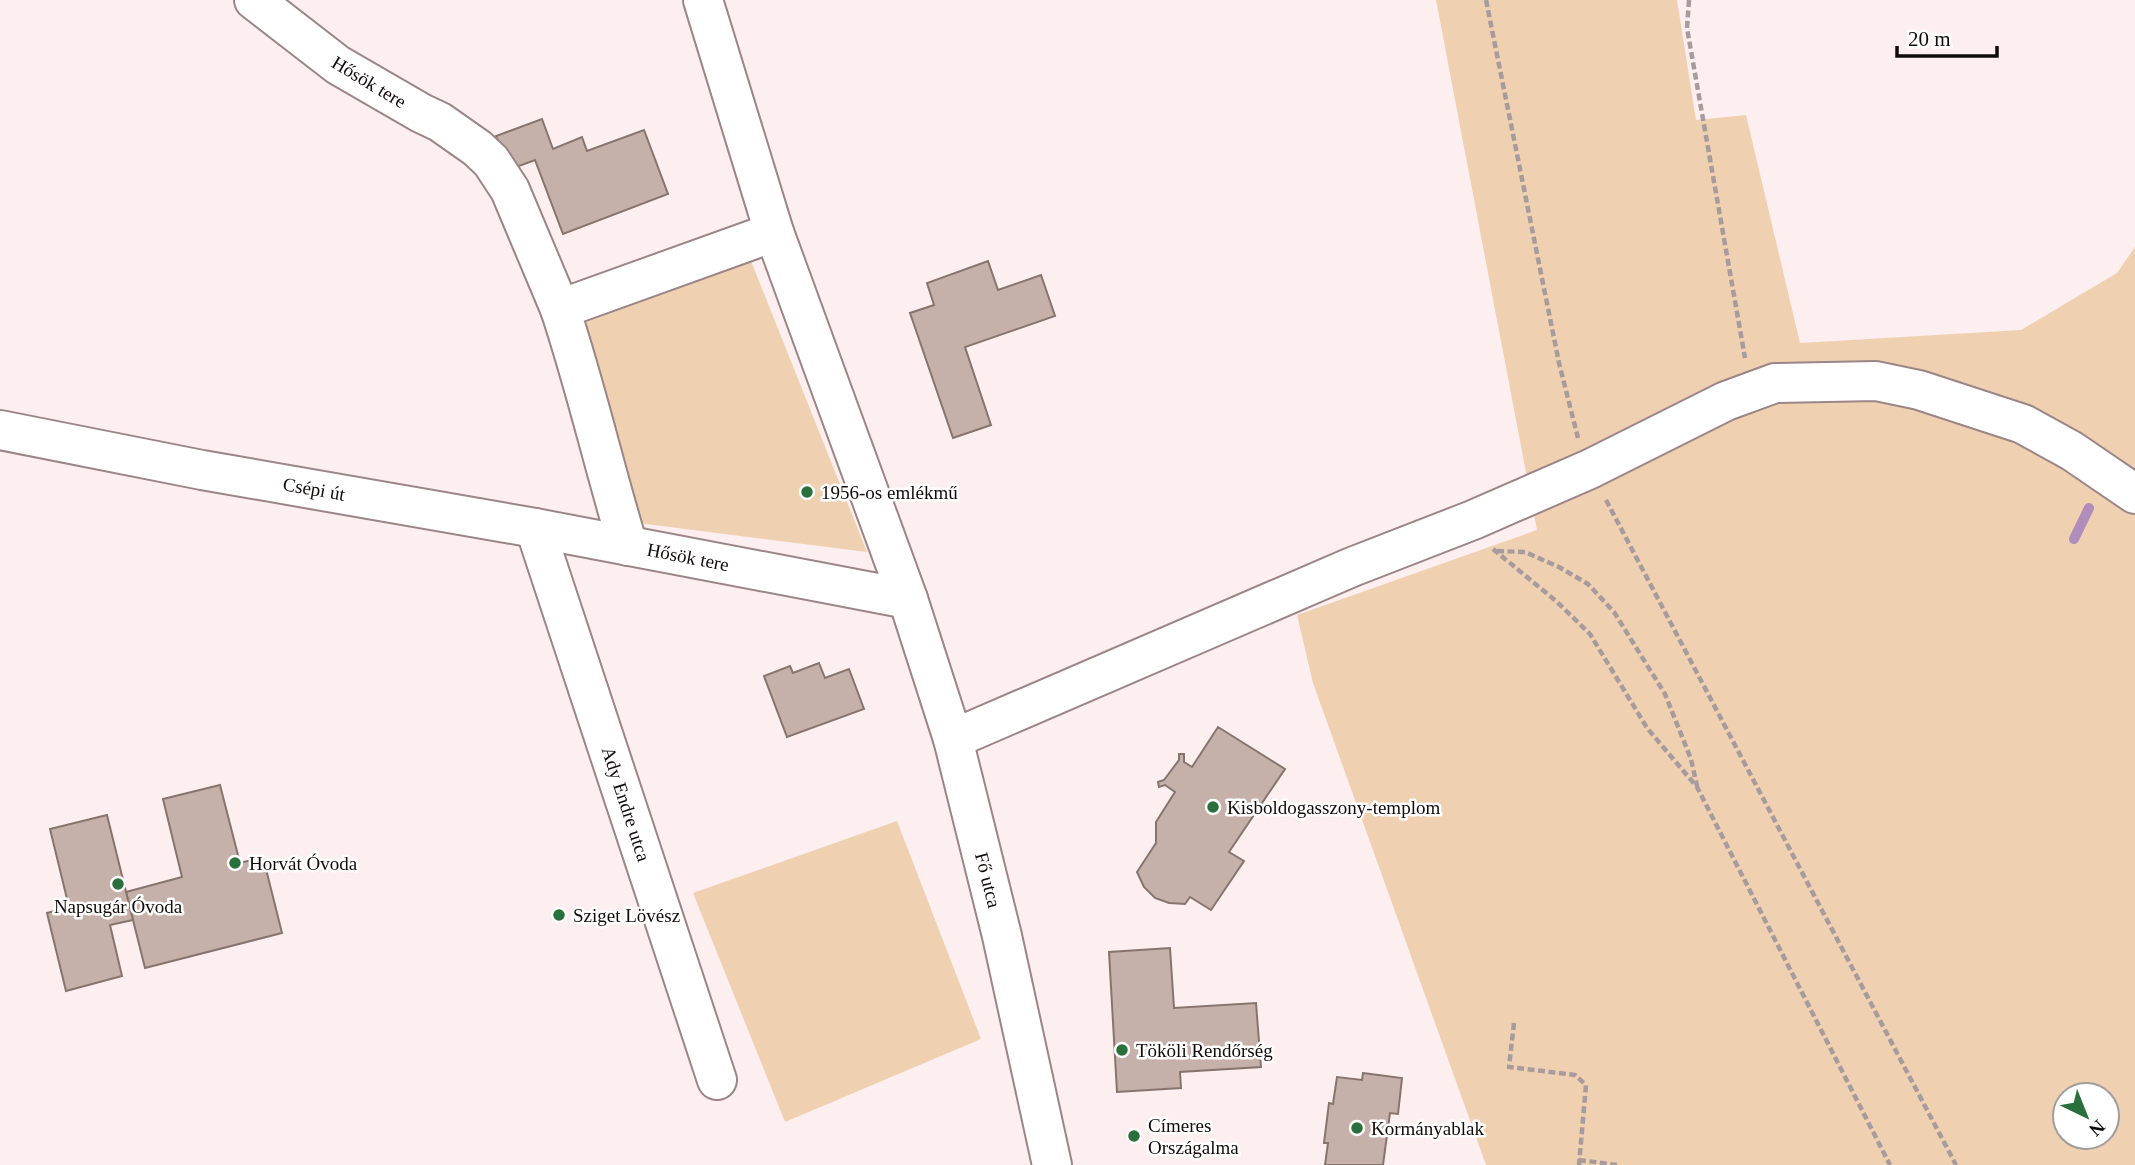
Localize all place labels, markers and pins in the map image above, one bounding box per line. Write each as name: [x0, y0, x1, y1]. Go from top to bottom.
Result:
place label: 1956-os emlékmű: [821, 482, 958, 503]
marker: 1956-os emlékmű: [799, 484, 815, 500]
place label: Kisboldogasszony-templom: [1227, 797, 1440, 818]
marker: Kisboldogasszony-templom: [1205, 799, 1221, 815]
place label: Horvát Óvoda: [249, 853, 358, 874]
marker: Horvát Óvoda: [227, 855, 243, 871]
marker: Napsugár Óvoda: [110, 876, 126, 892]
place label: Napsugár Óvoda: [54, 896, 183, 917]
place label: Sziget Lövész: [573, 905, 680, 926]
marker: Sziget Lövész: [551, 907, 567, 923]
place label: Tököli Rendőrség: [1136, 1040, 1273, 1061]
marker: Tököli Rendőrség: [1114, 1042, 1130, 1058]
place label: Címeres Országalma: [1148, 1115, 1239, 1158]
place label: Kormányablak: [1371, 1118, 1484, 1139]
marker: Kormányablak: [1349, 1120, 1365, 1136]
marker: Címeres Országalma: [1126, 1128, 1142, 1144]

